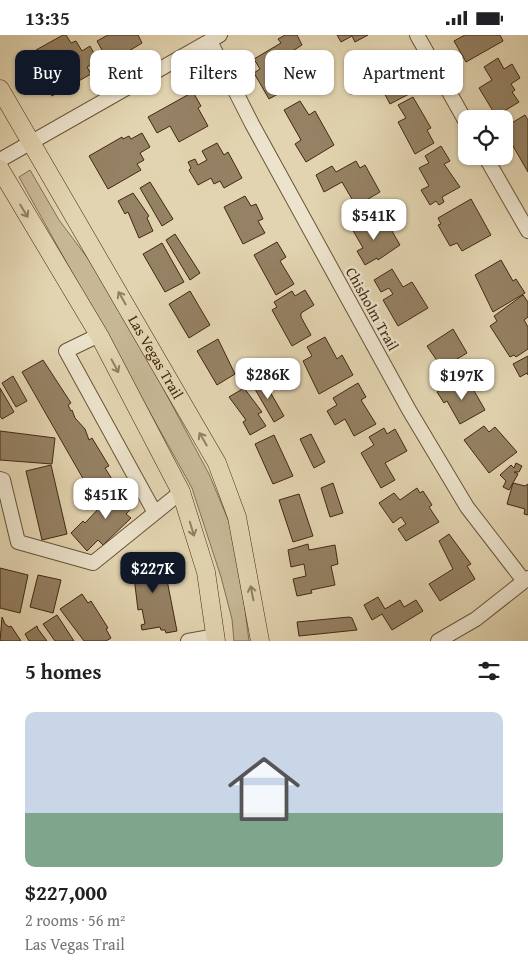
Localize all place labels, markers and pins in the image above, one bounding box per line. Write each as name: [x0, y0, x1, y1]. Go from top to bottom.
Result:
pin: $541K: [339, 199, 409, 241]
pin: $286K: [233, 357, 303, 400]
pin: $197K: [427, 359, 497, 401]
pin: $451K: [71, 477, 141, 520]
pin: $227K: [118, 551, 188, 594]

